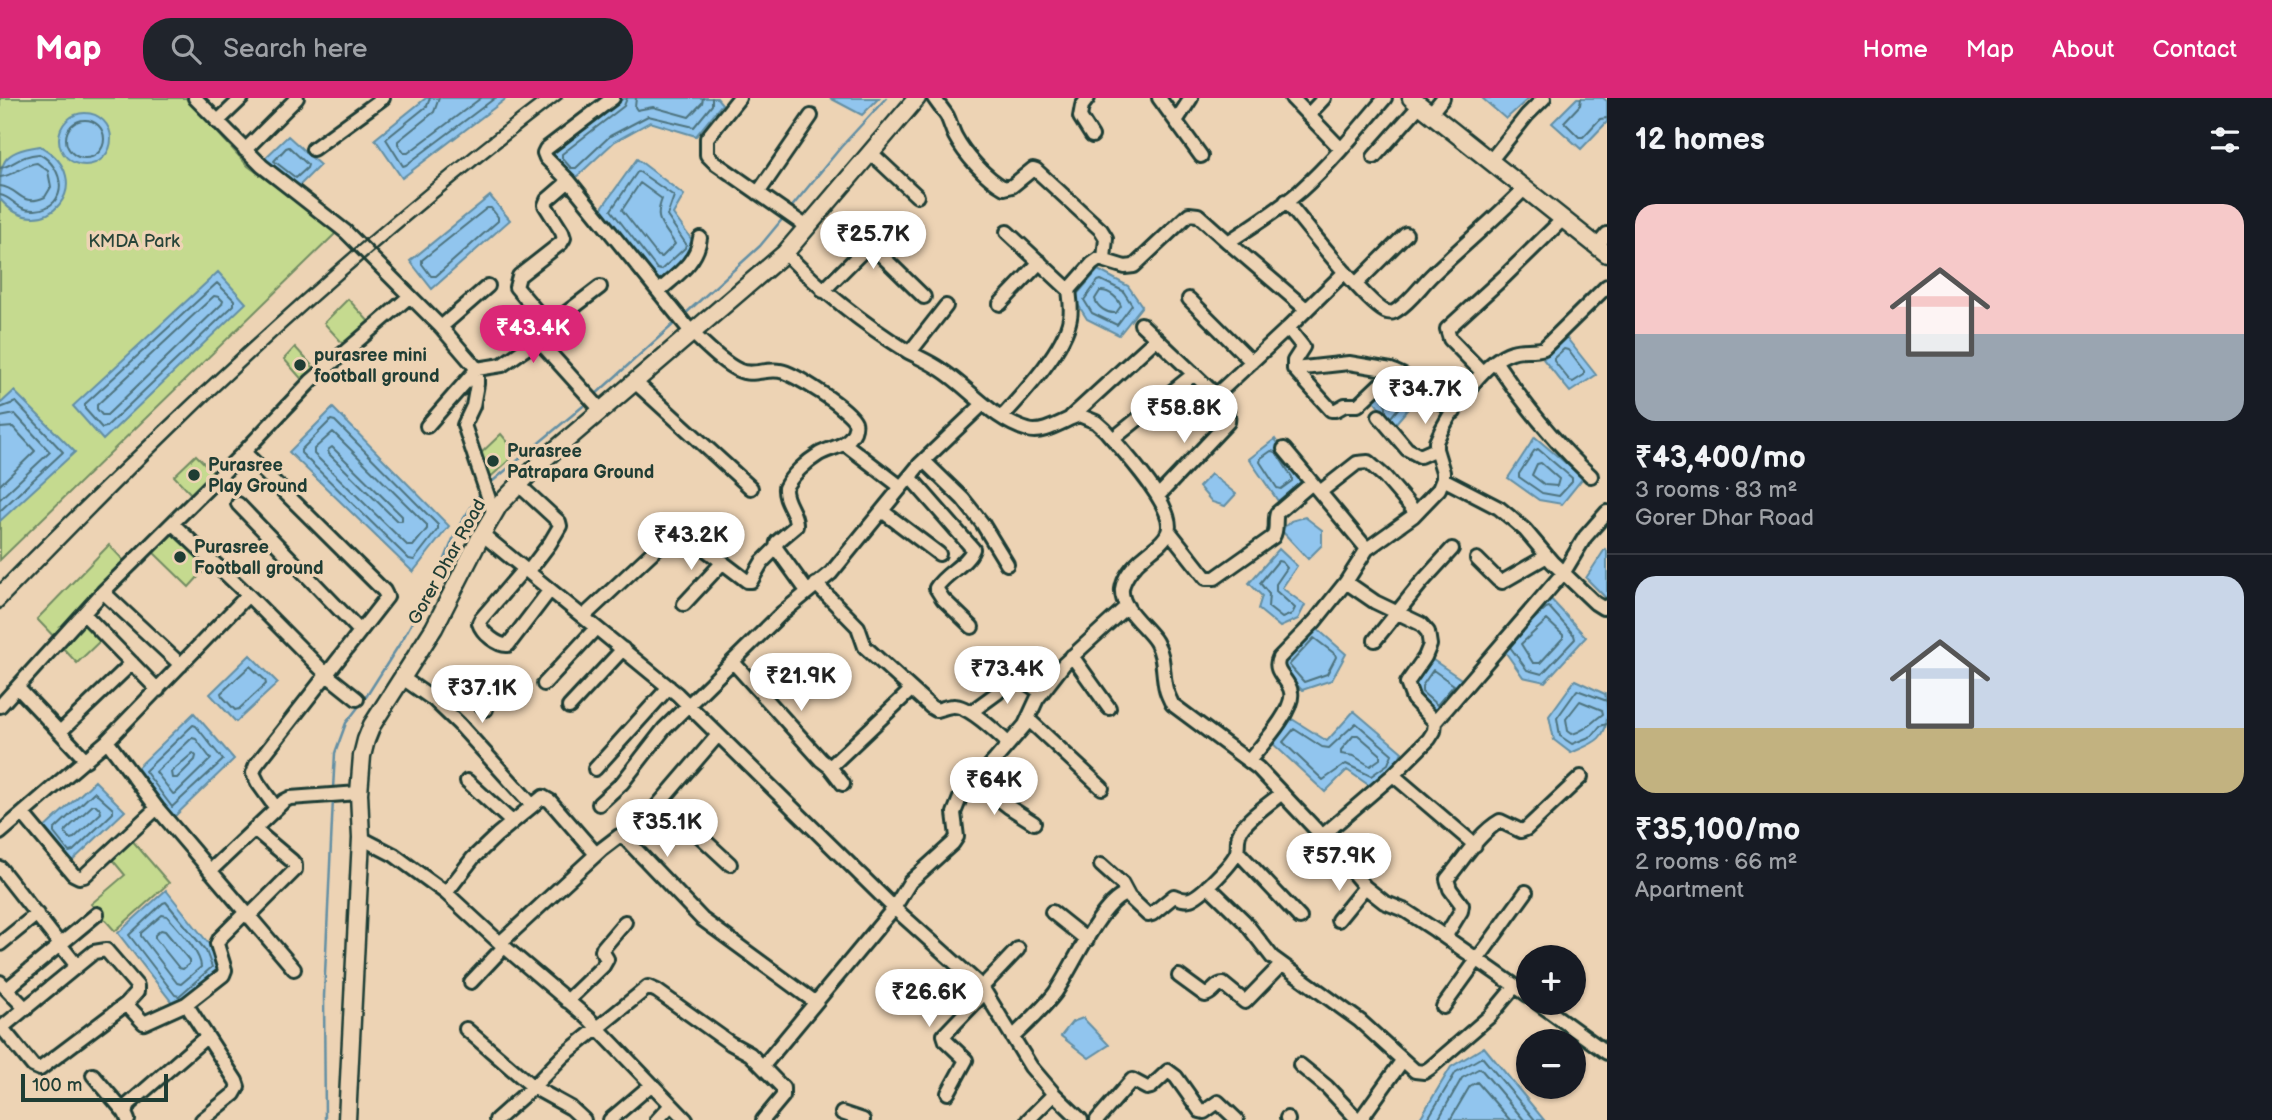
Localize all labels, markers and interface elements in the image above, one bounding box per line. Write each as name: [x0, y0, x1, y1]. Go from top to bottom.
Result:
search box: [143, 18, 633, 81]
text: Map: [35, 29, 101, 69]
icon: search: [167, 30, 205, 68]
text: Search here: [223, 34, 367, 65]
text: Home: [1863, 35, 1928, 64]
text: Map: [1966, 35, 2014, 64]
text: About: [2052, 35, 2114, 64]
text: Contact: [2152, 35, 2237, 64]
icon: filters: [2206, 121, 2244, 159]
text: 12 homes: [1635, 122, 1765, 158]
pin: ₹25.7K: [816, 212, 930, 271]
text: ₹25.7K: [836, 220, 910, 248]
park label: KMDA Park: [88, 231, 180, 252]
icon: home: [1877, 249, 2003, 375]
pin: ₹43.4K: [476, 306, 590, 365]
text: ₹43.4K: [496, 314, 570, 342]
place label: purasree mini football ground: [314, 345, 439, 387]
marker: purasree mini football ground: [292, 357, 308, 373]
pin: ₹34.7K: [1368, 366, 1482, 426]
text: ₹34.7K: [1388, 375, 1462, 403]
pin: ₹58.8K: [1127, 386, 1241, 445]
text: ₹58.8K: [1147, 394, 1221, 422]
text: ₹43,400/mo: [1635, 440, 1806, 476]
place label: Purasree Patrapara Ground: [507, 441, 654, 483]
marker: Purasree Patrapara Ground: [485, 453, 501, 469]
place label: Purasree Play Ground: [208, 455, 308, 497]
marker: Purasree Play Ground: [186, 467, 202, 483]
text: 3 rooms · 83 m²: [1635, 476, 1797, 504]
street label: Gorer Dhar Road: [404, 496, 490, 628]
text: Gorer Dhar Road: [1635, 504, 1814, 532]
pin: ₹43.2K: [634, 512, 748, 572]
text: ₹43.2K: [654, 521, 728, 549]
place label: Purasree Football ground: [194, 537, 324, 579]
marker: Purasree Football ground: [172, 549, 188, 565]
icon: home: [1877, 621, 2003, 747]
pin: ₹73.4K: [950, 646, 1064, 706]
pin: ₹21.9K: [744, 654, 858, 713]
text: ₹73.4K: [970, 655, 1044, 683]
text: ₹21.9K: [766, 662, 836, 690]
pin: ₹37.1K: [425, 666, 539, 725]
text: ₹37.1K: [447, 674, 517, 702]
pin: ₹64K: [953, 758, 1035, 817]
text: ₹64K: [966, 766, 1022, 794]
pin: ₹35.1K: [610, 800, 724, 859]
text: ₹35.1K: [632, 808, 702, 836]
text: ₹35,100/mo: [1635, 812, 1800, 848]
pin: ₹57.9K: [1282, 834, 1396, 893]
text: ₹57.9K: [1302, 842, 1376, 870]
text: 2 rooms · 66 m²: [1635, 848, 1797, 876]
text: Apartment: [1635, 876, 1744, 904]
map controls: [1516, 945, 1586, 1099]
button: +: [1516, 945, 1586, 1015]
pin: ₹26.6K: [872, 970, 986, 1029]
text: ₹26.6K: [891, 978, 967, 1006]
button: −: [1516, 1029, 1586, 1099]
scale bar: [21, 1071, 168, 1103]
text: 100 m: [32, 1074, 83, 1097]

